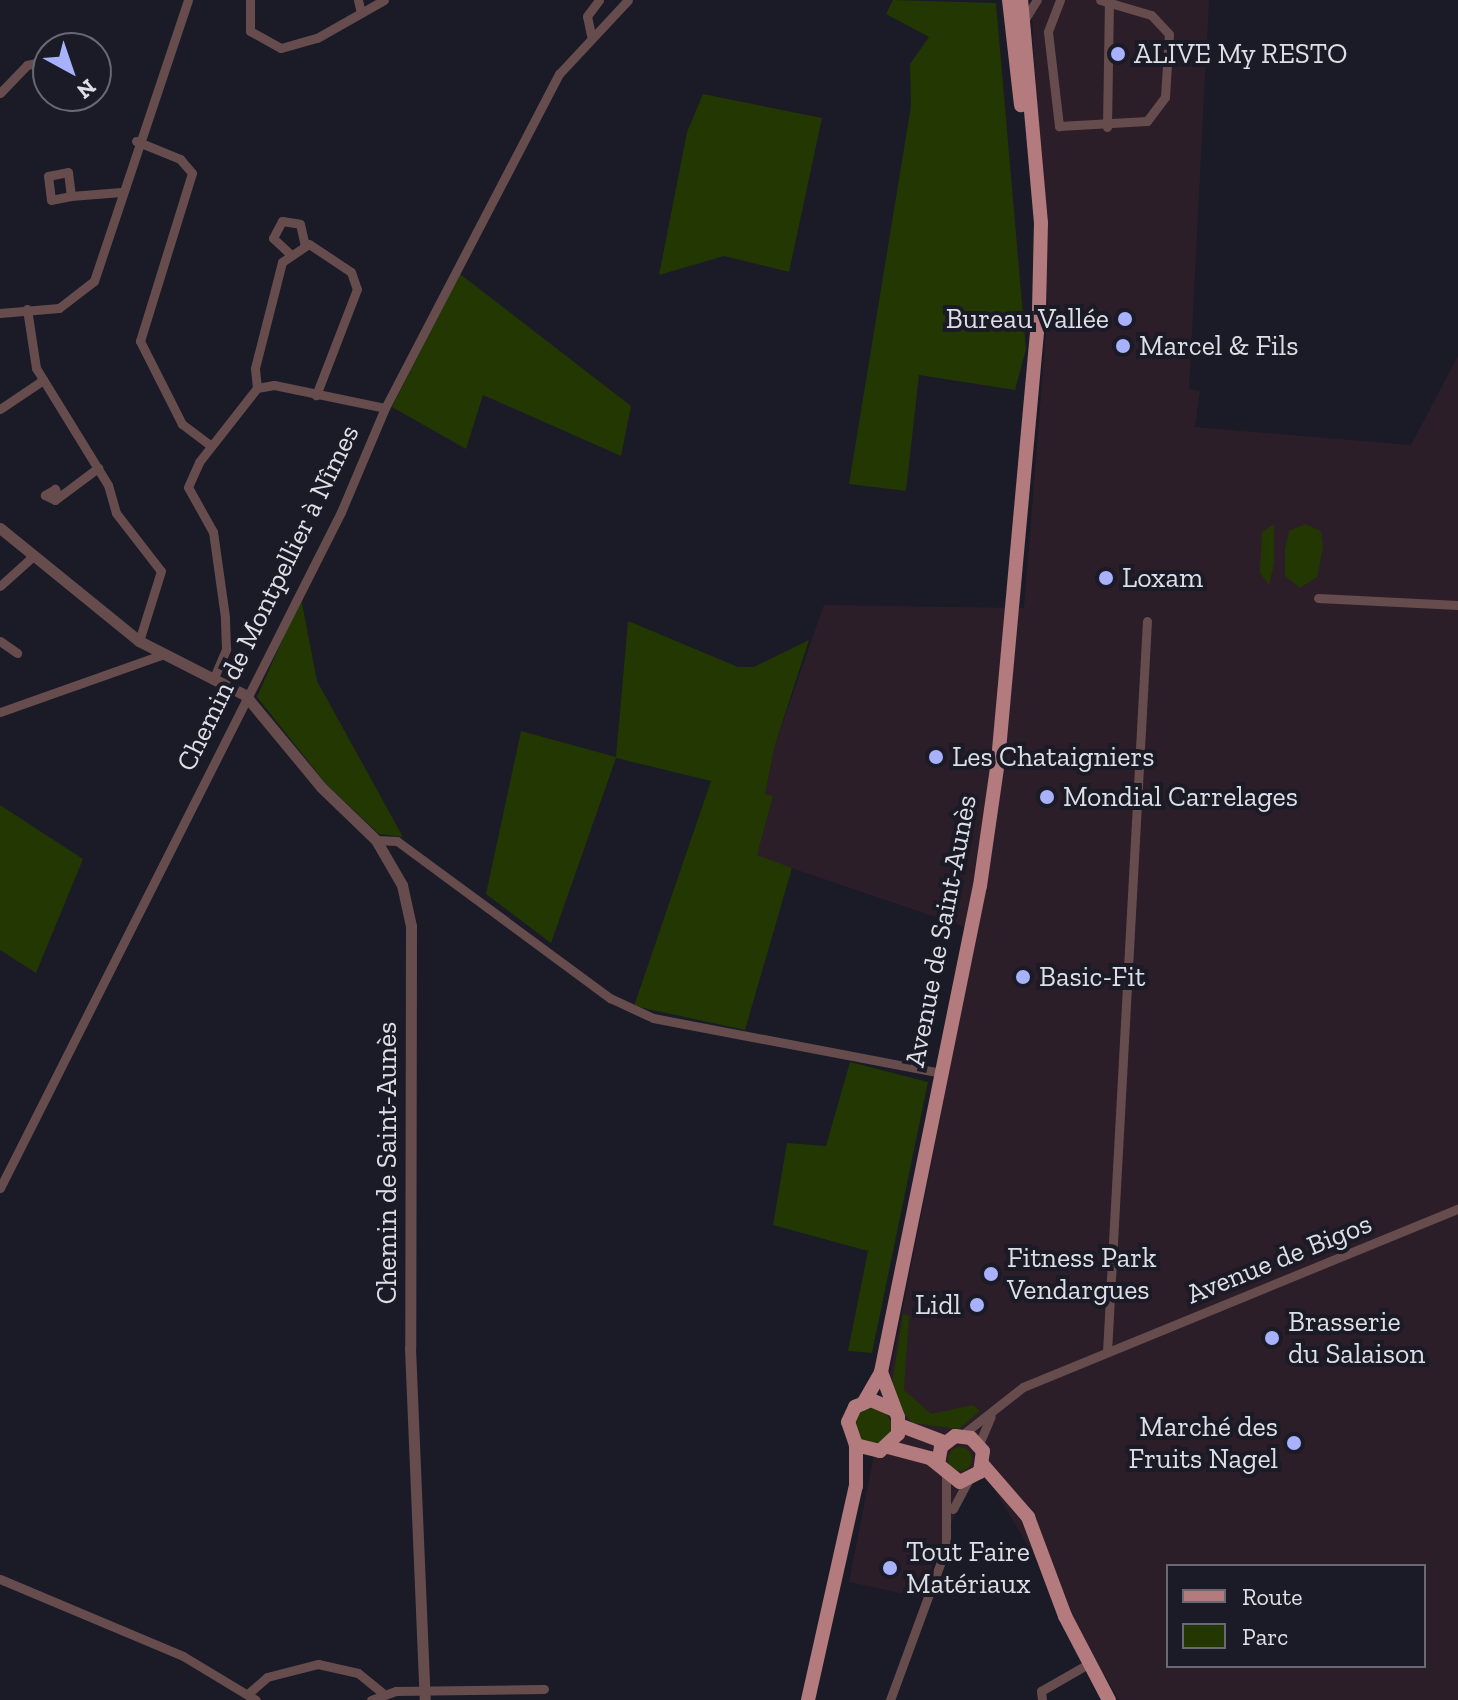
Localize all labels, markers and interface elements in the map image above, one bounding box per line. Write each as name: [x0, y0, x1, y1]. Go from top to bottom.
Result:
north arrow: [32, 32, 112, 112]
place label: ALIVE My RESTO: [1134, 37, 1348, 71]
marker: ALIVE My RESTO: [1109, 45, 1127, 63]
text: N: [71, 74, 102, 105]
place label: Bureau Vallée: [945, 302, 1109, 336]
marker: Bureau Vallée: [1116, 310, 1134, 328]
place label: Marcel & Fils: [1139, 329, 1299, 363]
marker: Marcel & Fils: [1114, 337, 1132, 355]
street label: Chemin de Montpellier à Nîmes: [169, 419, 367, 777]
place label: Loxam: [1122, 561, 1203, 595]
marker: Loxam: [1097, 569, 1115, 587]
place label: Les Chataigniers: [952, 740, 1154, 774]
marker: Les Chataigniers: [927, 748, 945, 766]
place label: Mondial Carrelages: [1063, 780, 1298, 814]
marker: Mondial Carrelages: [1038, 788, 1056, 806]
street label: Avenue de Saint-Aunès: [898, 792, 984, 1070]
place label: Basic-Fit: [1039, 960, 1145, 994]
marker: Basic-Fit: [1014, 968, 1032, 986]
street label: Chemin de Saint-Aunès: [370, 1022, 404, 1304]
street label: Avenue de Bigos: [1182, 1207, 1376, 1311]
place label: Fitness Park Vendargues: [1007, 1241, 1157, 1307]
marker: Fitness Park Vendargues: [982, 1265, 1000, 1283]
place label: Lidl: [915, 1288, 961, 1322]
marker: Lidl: [968, 1296, 986, 1314]
place label: Brasserie du Salaison: [1288, 1305, 1425, 1371]
marker: Brasserie du Salaison: [1263, 1329, 1281, 1347]
place label: Marché des Fruits Nagel: [1129, 1410, 1278, 1476]
marker: Marché des Fruits Nagel: [1285, 1434, 1303, 1452]
place label: Tout Faire Matériaux: [906, 1535, 1031, 1601]
marker: Tout Faire Matériaux: [881, 1559, 899, 1577]
legend: [1166, 1564, 1426, 1668]
text: Route: [1242, 1582, 1302, 1611]
text: Parc: [1242, 1622, 1288, 1651]

